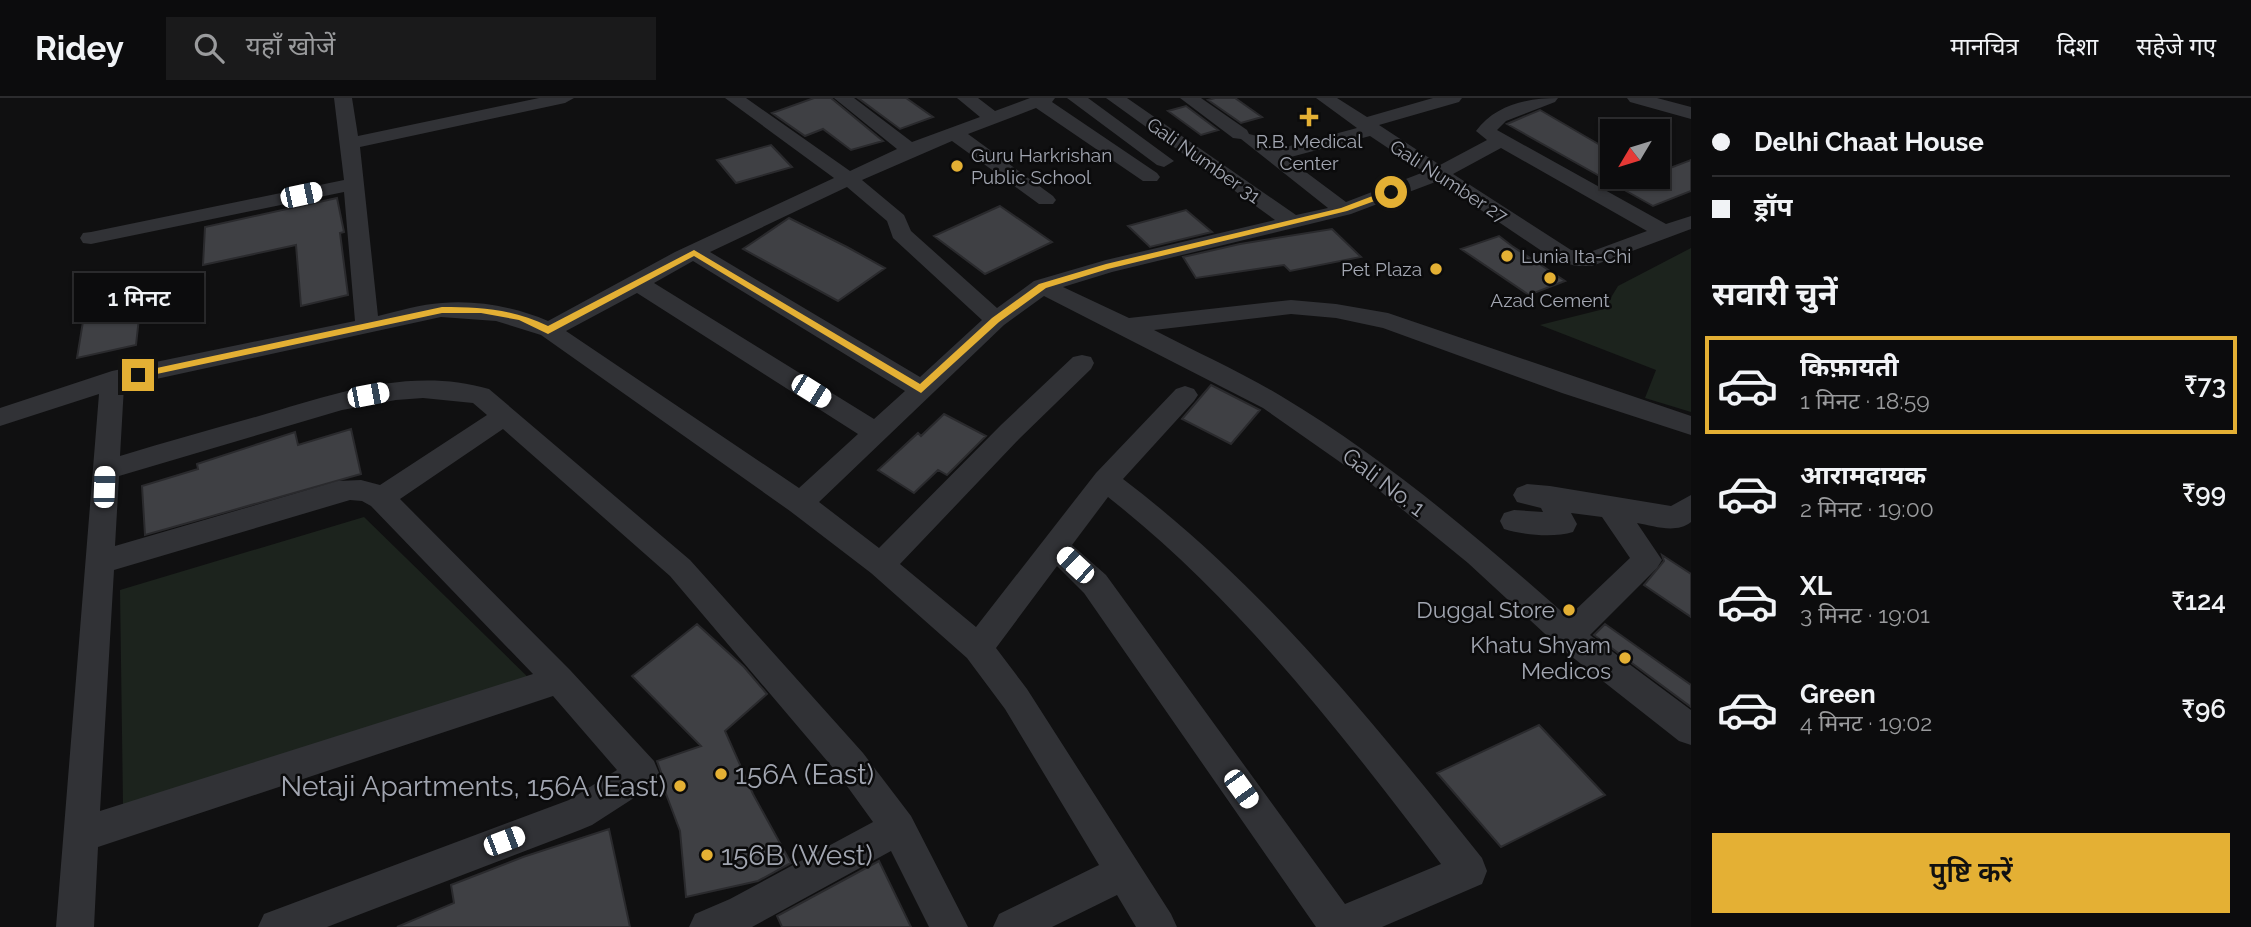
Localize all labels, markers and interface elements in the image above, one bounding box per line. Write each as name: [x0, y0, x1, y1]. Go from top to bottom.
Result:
search box: [166, 17, 656, 80]
text: Ridey: [35, 29, 124, 68]
icon: search: [190, 29, 228, 67]
text: यहाँ खोजें: [246, 31, 335, 61]
text: मानचित्र: [1950, 32, 2019, 61]
text: दिशा: [2057, 32, 2098, 61]
text: सहेजे गए: [2136, 32, 2216, 61]
marker: R.B. Medical Center: [1299, 107, 1319, 127]
street label: Gali Number 31: [1143, 113, 1265, 207]
north arrow: [1600, 119, 1670, 189]
map controls: [1600, 119, 1670, 189]
text: Delhi Chaat House: [1754, 127, 1984, 157]
place label: R.B. Medical Center: [1256, 130, 1363, 174]
street label: Gali Number 27: [1386, 135, 1512, 227]
place label: Guru Harkrishan Public School: [971, 144, 1112, 188]
marker: Guru Harkrishan Public School: [949, 158, 965, 174]
route start: [1375, 176, 1407, 208]
car: [279, 180, 324, 210]
text: ड्रॉप: [1754, 192, 1792, 222]
place label: Lunia Ita-Chi: [1521, 245, 1631, 267]
marker: Lunia Ita-Chi: [1499, 248, 1515, 264]
place label: Pet Plaza: [1341, 258, 1422, 280]
marker: Pet Plaza: [1428, 261, 1444, 277]
marker: Azad Cement: [1542, 270, 1558, 286]
callout: 1 मिनट: [73, 274, 203, 322]
text: सवारी चुनें: [1712, 275, 1837, 312]
text: 1 मिनट: [107, 284, 171, 311]
place label: Azad Cement: [1490, 289, 1610, 311]
text: किफ़ायती: [1800, 352, 1899, 382]
icon: car: [1716, 354, 1779, 417]
route end: [122, 359, 154, 391]
text: ₹73: [2184, 370, 2226, 400]
car: [788, 371, 835, 411]
car: [346, 381, 391, 409]
text: 1 मिनट · 18:59: [1800, 387, 1930, 414]
street label: Gali No. 1: [1337, 442, 1431, 522]
text: आरामदायक: [1800, 460, 1926, 490]
icon: car: [1716, 462, 1779, 525]
car: [93, 466, 116, 508]
text: ₹99: [2182, 478, 2226, 508]
text: 2 मिनट · 19:00: [1800, 495, 1934, 522]
car: [1053, 543, 1098, 587]
icon: car: [1716, 570, 1779, 633]
text: XL: [1800, 571, 1832, 601]
text: ₹124: [2171, 586, 2226, 616]
place label: Duggal Store: [1416, 596, 1555, 623]
text: 3 मिनट · 19:01: [1800, 601, 1930, 628]
marker: Duggal Store: [1561, 602, 1577, 618]
place label: Khatu Shyam Medicos: [1470, 631, 1611, 684]
marker: Khatu Shyam Medicos: [1617, 650, 1633, 666]
icon: car: [1716, 678, 1779, 741]
text: Green: [1800, 679, 1876, 709]
text: ₹96: [2181, 694, 2226, 724]
text: 4 मिनट · 19:02: [1800, 709, 1932, 736]
place label: 156A (East): [735, 758, 874, 791]
marker: 156A (East): [713, 766, 729, 782]
car: [1221, 766, 1262, 812]
place label: Netaji Apartments, 156A (East): [281, 770, 666, 803]
marker: Netaji Apartments, 156A (East): [672, 778, 688, 794]
car: [481, 824, 528, 858]
button: पुष्टि करें: [1712, 833, 2230, 913]
place label: 156B (West): [721, 839, 873, 872]
marker: 156B (West): [699, 847, 715, 863]

